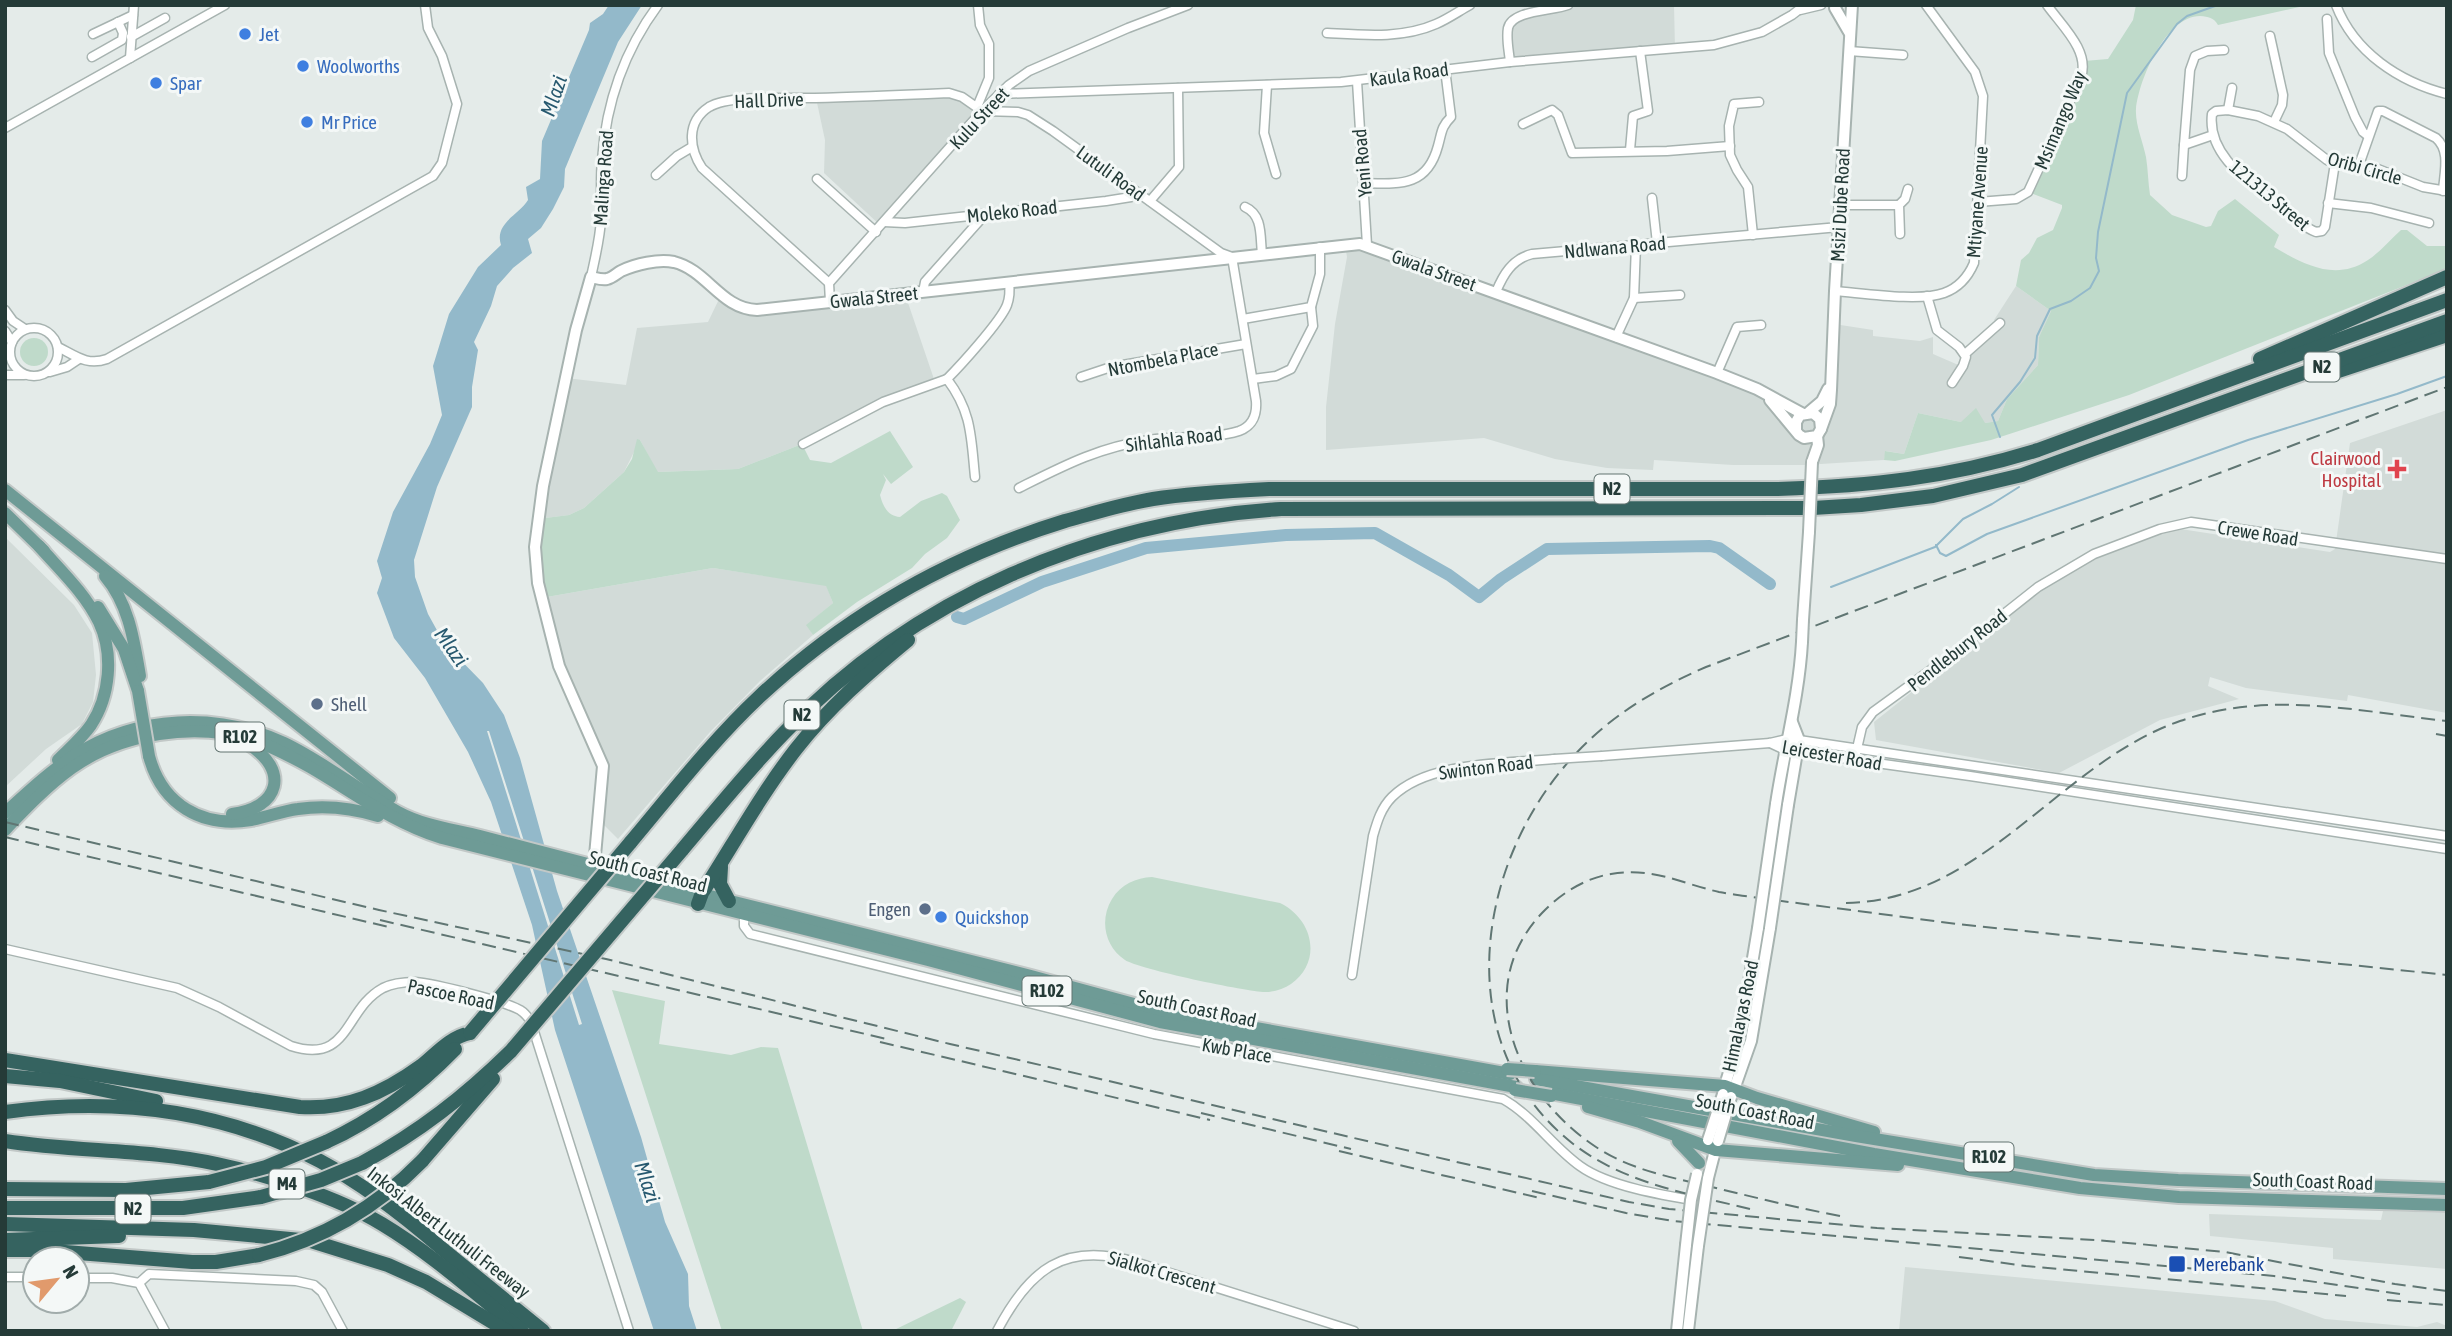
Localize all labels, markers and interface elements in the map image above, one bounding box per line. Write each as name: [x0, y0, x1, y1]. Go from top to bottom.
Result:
place label: Jet: [259, 23, 279, 45]
marker: Jet: [237, 26, 253, 42]
place label: Woolworths: [317, 55, 400, 77]
marker: Woolworths: [295, 58, 311, 74]
street label: Kaula Road: [1368, 58, 1450, 90]
street label: Msimango Way: [2029, 67, 2091, 173]
place label: Spar: [170, 72, 202, 94]
water label: Mlazi: [535, 72, 571, 119]
marker: Spar: [148, 75, 164, 91]
street label: Kulu Street: [945, 82, 1013, 154]
street label: Hall Drive: [734, 88, 804, 112]
place label: Mr Price: [321, 111, 377, 133]
marker: Mr Price: [299, 114, 315, 130]
street label: Yeni Road: [1348, 128, 1376, 198]
street label: Malinga Road: [589, 130, 617, 226]
street label: Lutuli Road: [1072, 141, 1150, 205]
street label: Mtiyane Avenue: [1962, 145, 1992, 259]
street label: Oribi Circle: [2325, 147, 2405, 189]
street label: Msizi Dube Road: [1826, 148, 1854, 262]
street label: 121313 Street: [2225, 155, 2315, 235]
street label: Moleko Road: [966, 195, 1058, 227]
street label: Ndlwana Road: [1563, 232, 1667, 262]
street label: Gwala Street: [1389, 245, 1479, 295]
street label: Gwala Street: [829, 281, 919, 313]
street label: Ntombela Place: [1106, 338, 1220, 380]
road number: N2: [2304, 352, 2340, 382]
street label: Sihlahla Road: [1124, 422, 1224, 456]
place label: Clairwood Hospital: [2311, 447, 2381, 491]
marker: Clairwood Hospital: [2387, 459, 2407, 479]
road number: N2: [1594, 475, 1630, 504]
street label: Crewe Road: [2216, 516, 2300, 550]
street label: Pendlebury Road: [1903, 604, 2011, 696]
water label: Mlazi: [430, 623, 474, 670]
place label: Shell: [331, 693, 367, 715]
marker: Shell: [309, 696, 325, 712]
road number: N2: [784, 700, 820, 730]
road number: R102: [216, 722, 264, 752]
street label: Leicester Road: [1780, 735, 1884, 775]
street label: Swinton Road: [1437, 750, 1535, 784]
street label: South Coast Road: [587, 846, 709, 896]
place label: Engen: [868, 898, 911, 920]
marker: Engen: [917, 901, 933, 917]
place label: Quickshop: [955, 906, 1029, 928]
marker: Quickshop: [933, 909, 949, 925]
street label: Himalayas Road: [1717, 958, 1763, 1074]
street label: Pascoe Road: [406, 974, 496, 1014]
road number: R102: [1023, 976, 1072, 1006]
street label: South Coast Road: [1136, 985, 1258, 1031]
street label: Kwb Place: [1200, 1033, 1274, 1067]
street label: South Coast Road: [1694, 1089, 1816, 1133]
road number: R102: [1965, 1142, 2014, 1172]
water label: Mlazi: [630, 1158, 666, 1205]
street label: Inkosi Albert Luthuli Freeway: [363, 1162, 535, 1302]
street label: South Coast Road: [2252, 1168, 2374, 1194]
road number: M4: [270, 1170, 304, 1198]
road number: N2: [116, 1194, 150, 1224]
north arrow: [21, 1245, 91, 1315]
street label: Sialkot Crescent: [1106, 1246, 1218, 1298]
place label: Merebank: [2193, 1253, 2265, 1275]
marker: Merebank: [2167, 1254, 2187, 1274]
text: N: [59, 1262, 83, 1282]

